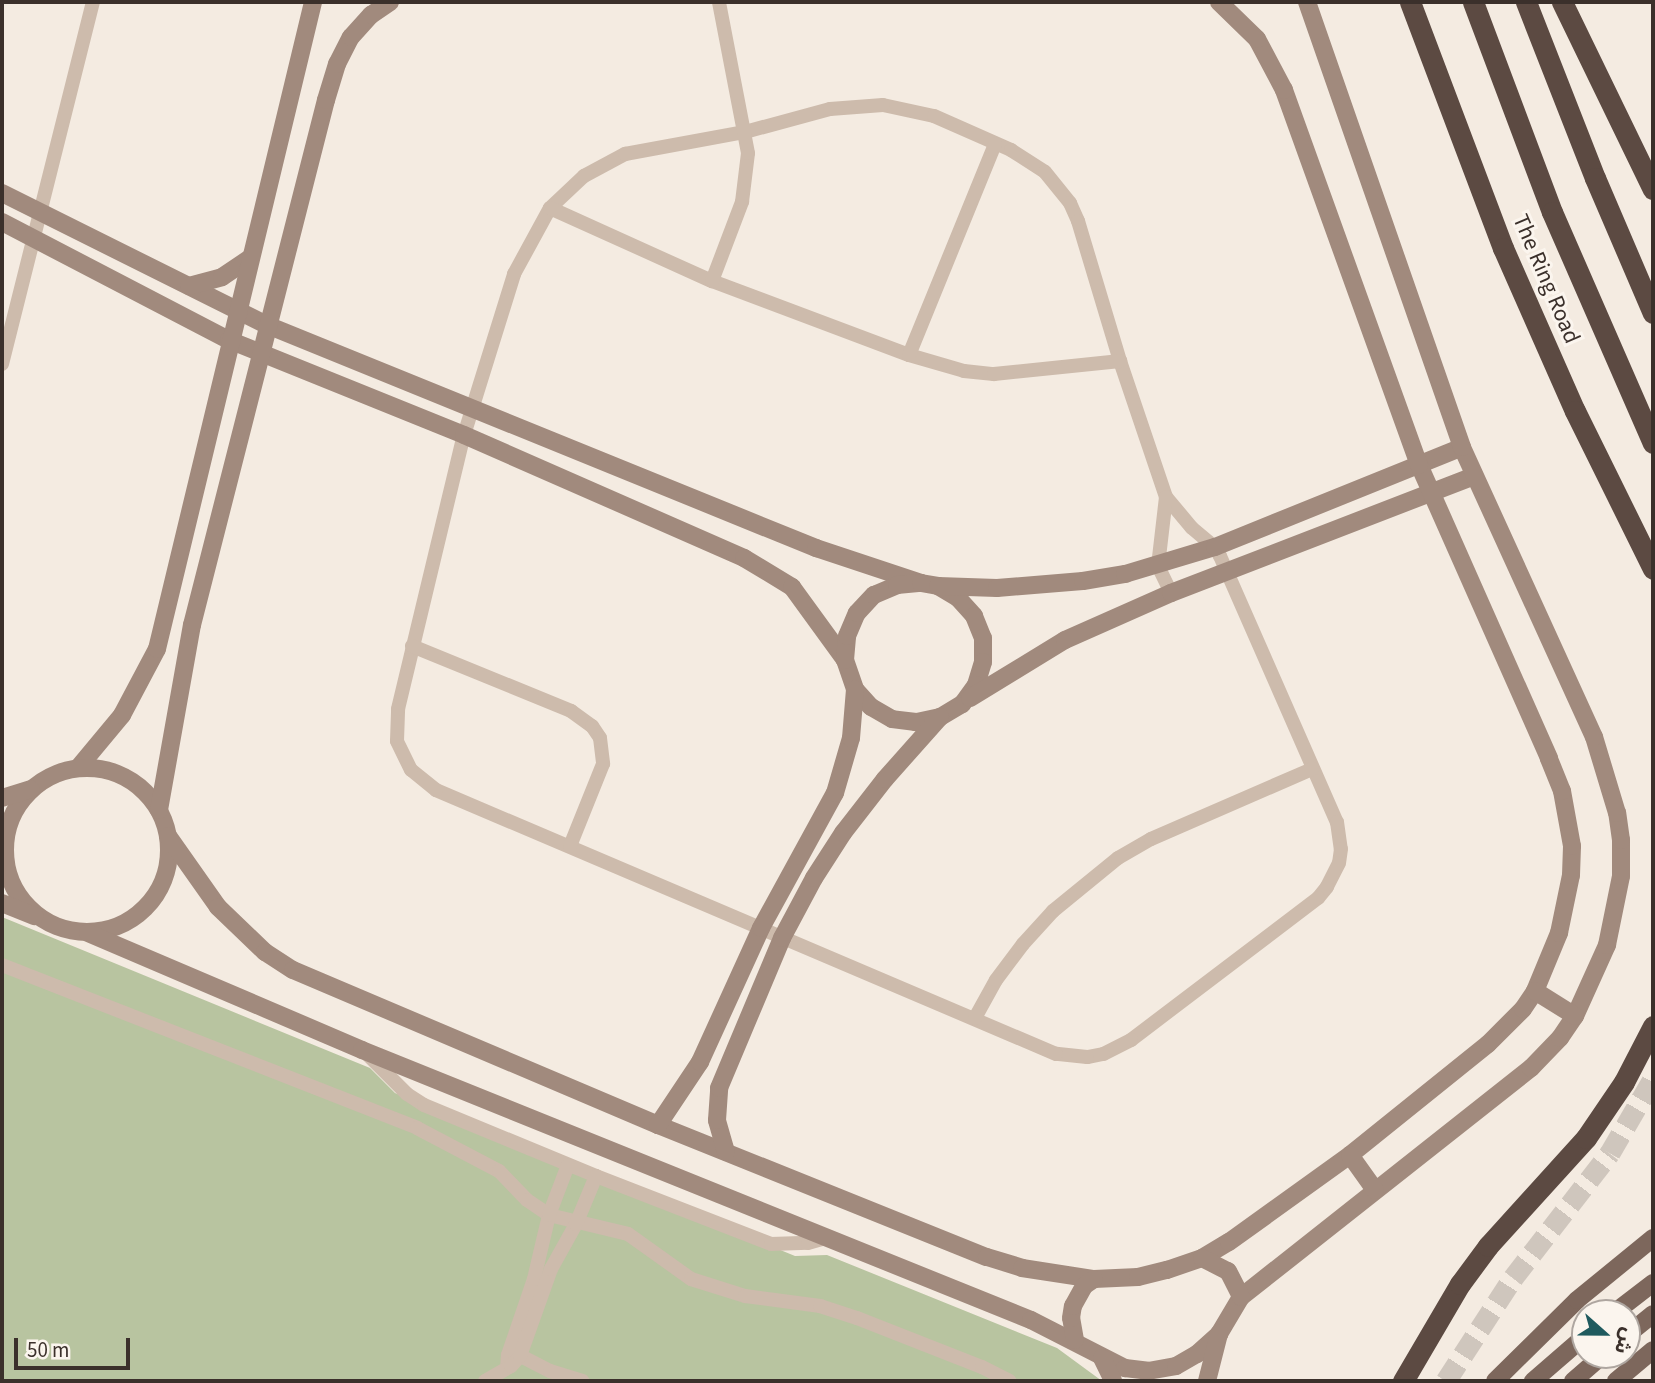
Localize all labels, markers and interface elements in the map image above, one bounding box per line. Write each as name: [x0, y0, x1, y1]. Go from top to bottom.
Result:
street label: The Ring Road: [1506, 210, 1586, 348]
north arrow: [1571, 1299, 1641, 1369]
scale bar: [18, 1324, 133, 1368]
text: ش: [1607, 1324, 1641, 1358]
text: 50 m: [27, 1335, 69, 1365]

